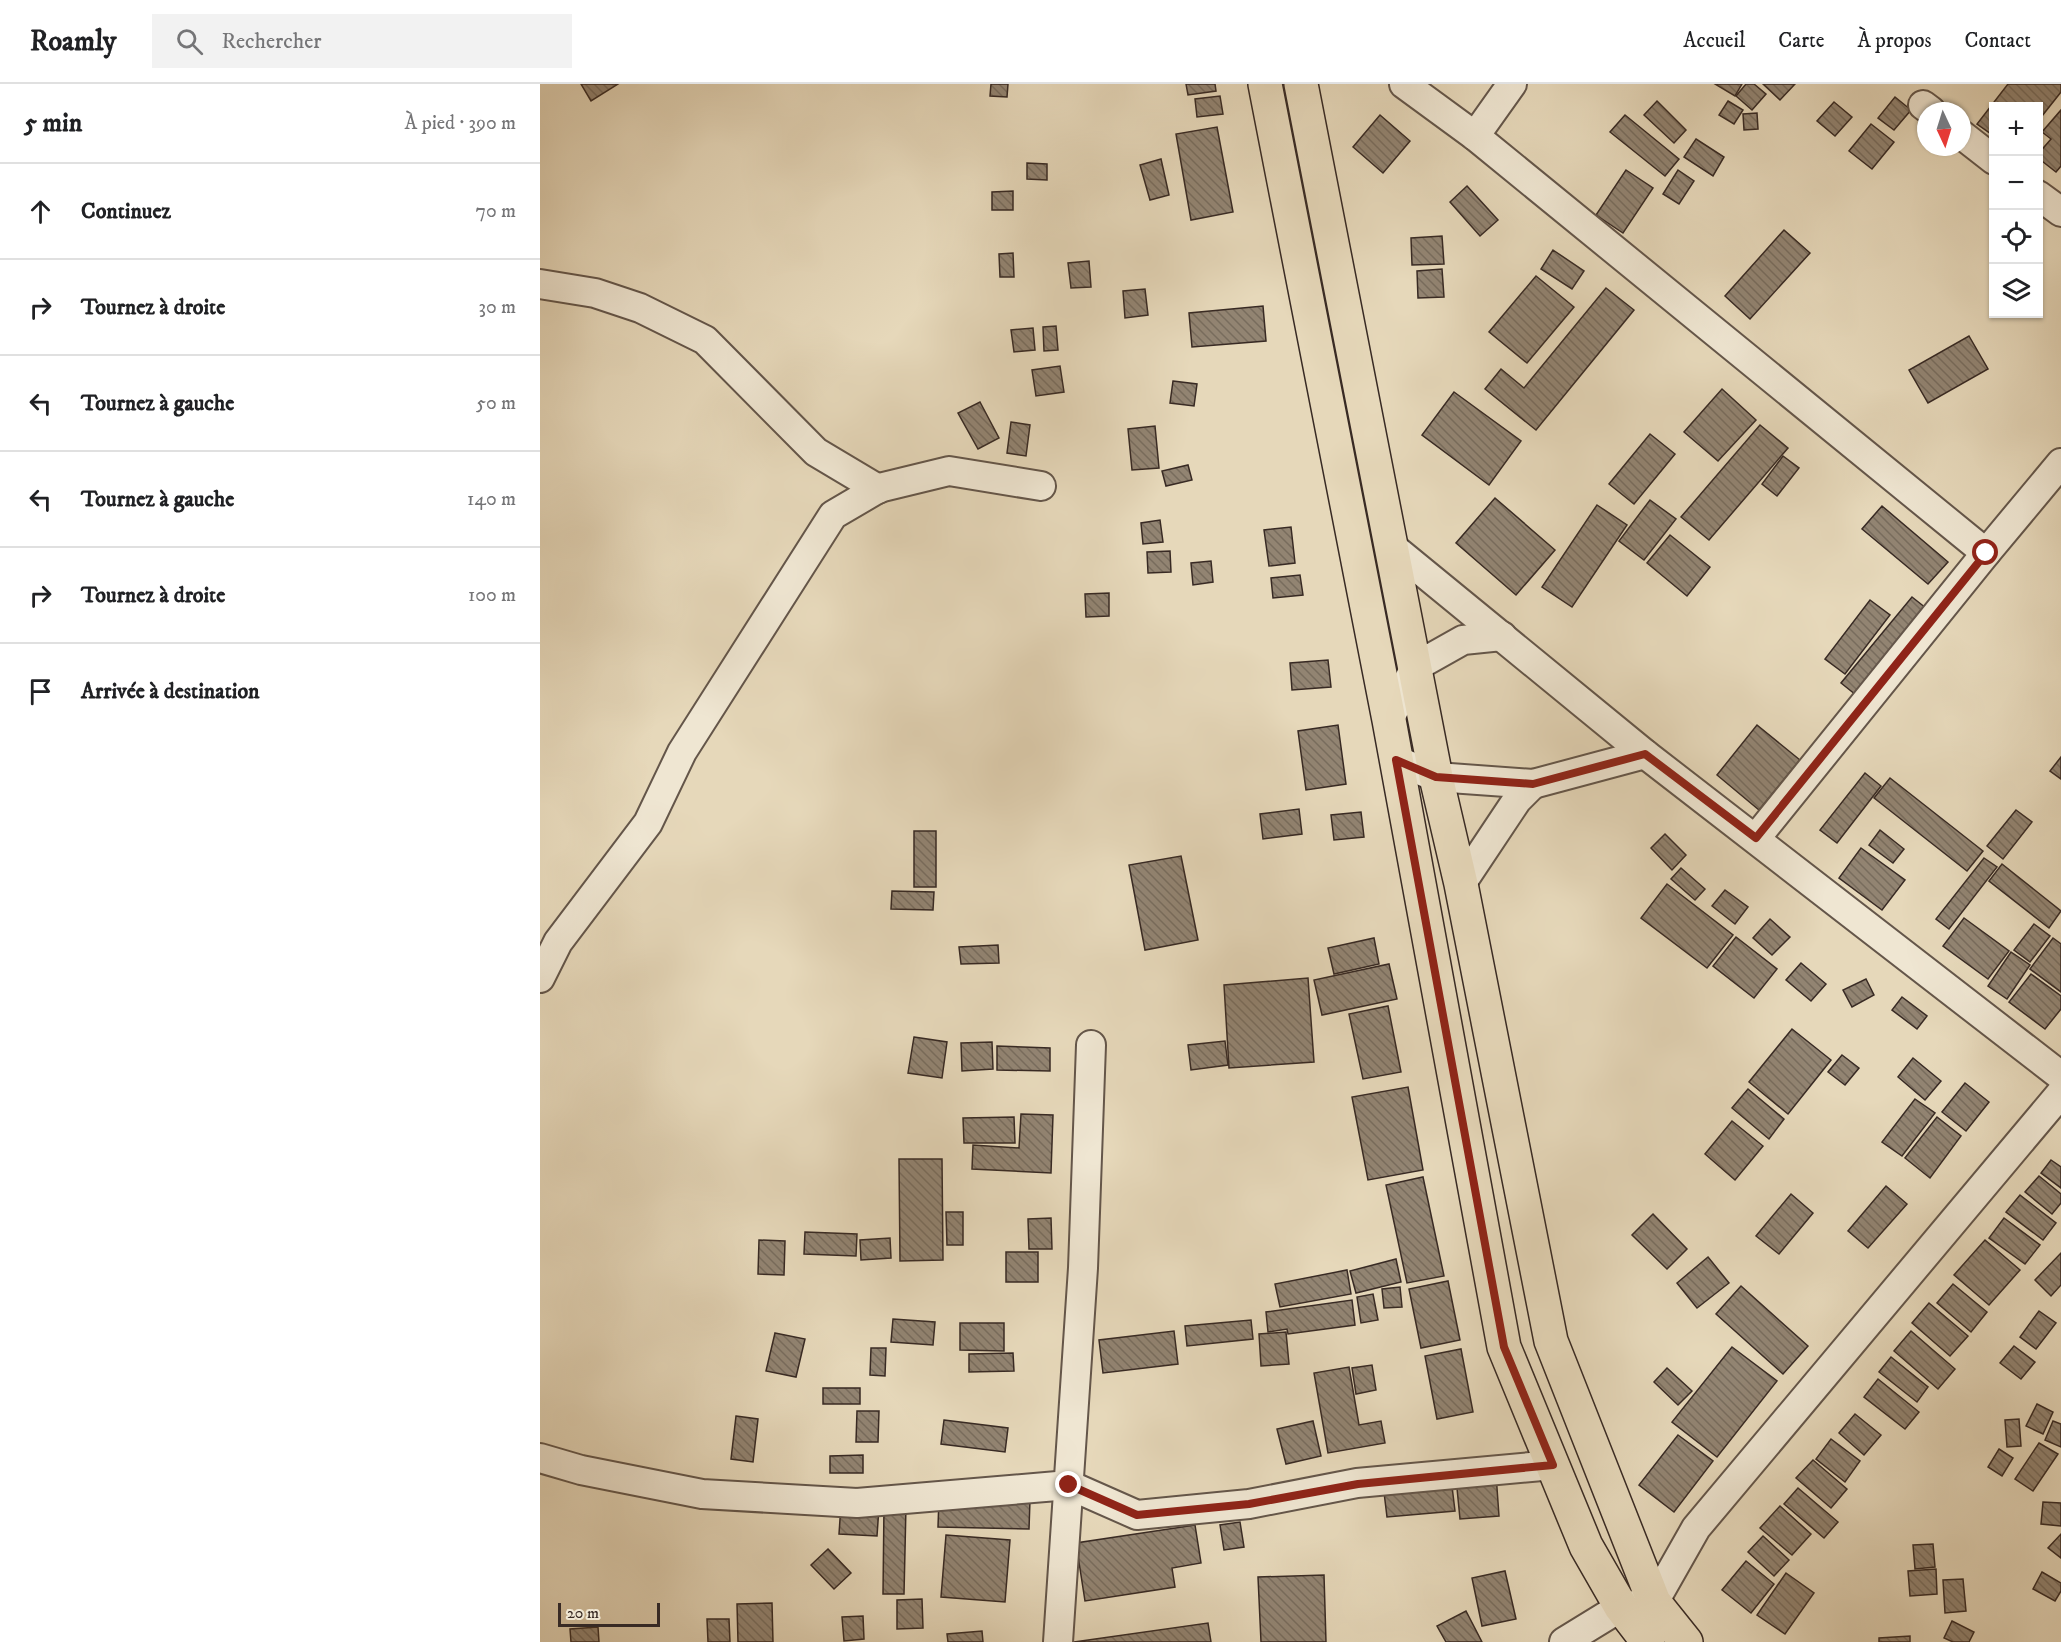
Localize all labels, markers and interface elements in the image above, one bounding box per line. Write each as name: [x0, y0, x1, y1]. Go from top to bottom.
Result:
search box: [152, 14, 572, 68]
text: Roamly: [30, 24, 116, 59]
icon: search: [173, 25, 206, 58]
text: Rechercher: [221, 28, 321, 55]
text: Accueil: [1683, 28, 1745, 54]
text: Carte: [1778, 28, 1824, 54]
text: À propos: [1857, 28, 1932, 54]
text: Contact: [1965, 28, 2031, 54]
north arrow: [1917, 102, 1971, 156]
map controls: [1989, 102, 2043, 318]
button: +: [1989, 102, 2043, 156]
text: 5 min: [24, 107, 82, 140]
text: À pied · 390 m: [405, 111, 516, 136]
button: −: [1989, 156, 2043, 210]
icon: ahead: [24, 195, 57, 228]
text: Continuez: [81, 198, 171, 225]
text: 70 m: [475, 199, 516, 224]
button: locate: [1989, 210, 2043, 264]
button: layers: [1989, 264, 2043, 318]
icon: right: [24, 291, 57, 324]
text: Tournez à droite: [81, 294, 225, 321]
text: 30 m: [478, 295, 516, 320]
icon: left: [24, 387, 57, 420]
text: Tournez à gauche: [81, 390, 234, 417]
text: 50 m: [476, 391, 516, 416]
icon: left: [24, 483, 57, 516]
text: Tournez à gauche: [81, 486, 234, 513]
text: 140 m: [467, 487, 516, 512]
route start: [1972, 539, 1998, 565]
icon: right: [24, 579, 57, 612]
text: Tournez à droite: [81, 582, 225, 609]
text: 100 m: [468, 583, 516, 608]
icon: arrive: [24, 675, 57, 708]
text: Arrivée à destination: [81, 678, 260, 705]
route end: [1055, 1471, 1081, 1497]
scale bar: [558, 1600, 660, 1628]
text: 20 m: [567, 1603, 599, 1623]

